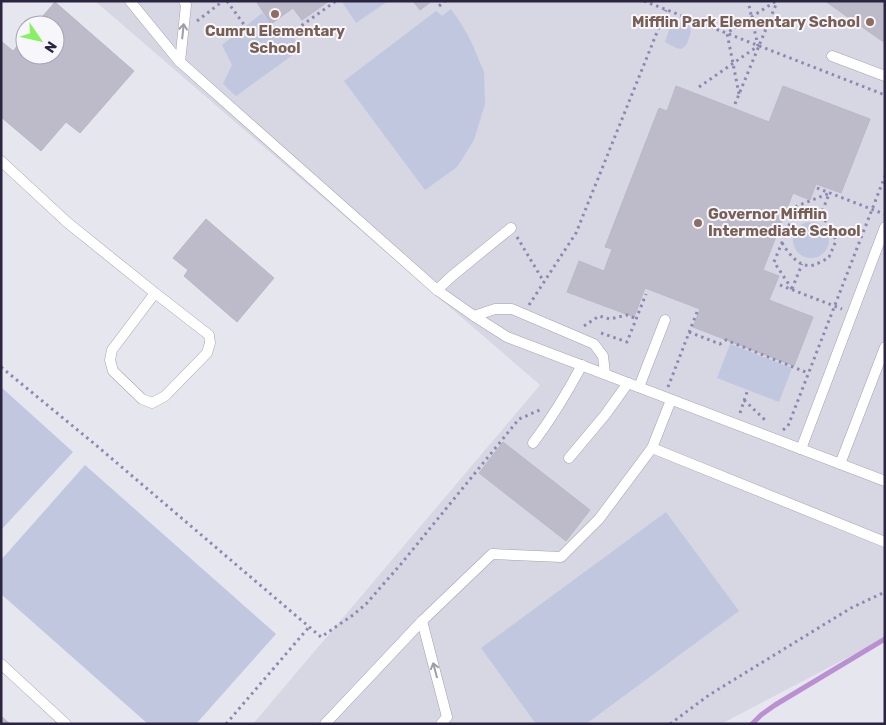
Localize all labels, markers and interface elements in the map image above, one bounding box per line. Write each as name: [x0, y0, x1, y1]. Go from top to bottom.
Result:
marker: Cumru Elementary School: [269, 8, 281, 20]
place label: Mifflin Park Elementary School: [632, 13, 860, 31]
north arrow: [15, 15, 65, 65]
marker: Mifflin Park Elementary School: [864, 16, 876, 28]
place label: Cumru Elementary School: [205, 22, 345, 57]
one-way arrow: [178, 24, 188, 40]
text: N: [40, 38, 60, 56]
place label: Governor Mifflin Intermediate School: [708, 205, 861, 240]
marker: Governor Mifflin Intermediate School: [692, 217, 704, 229]
one-way arrow: [429, 662, 439, 678]

